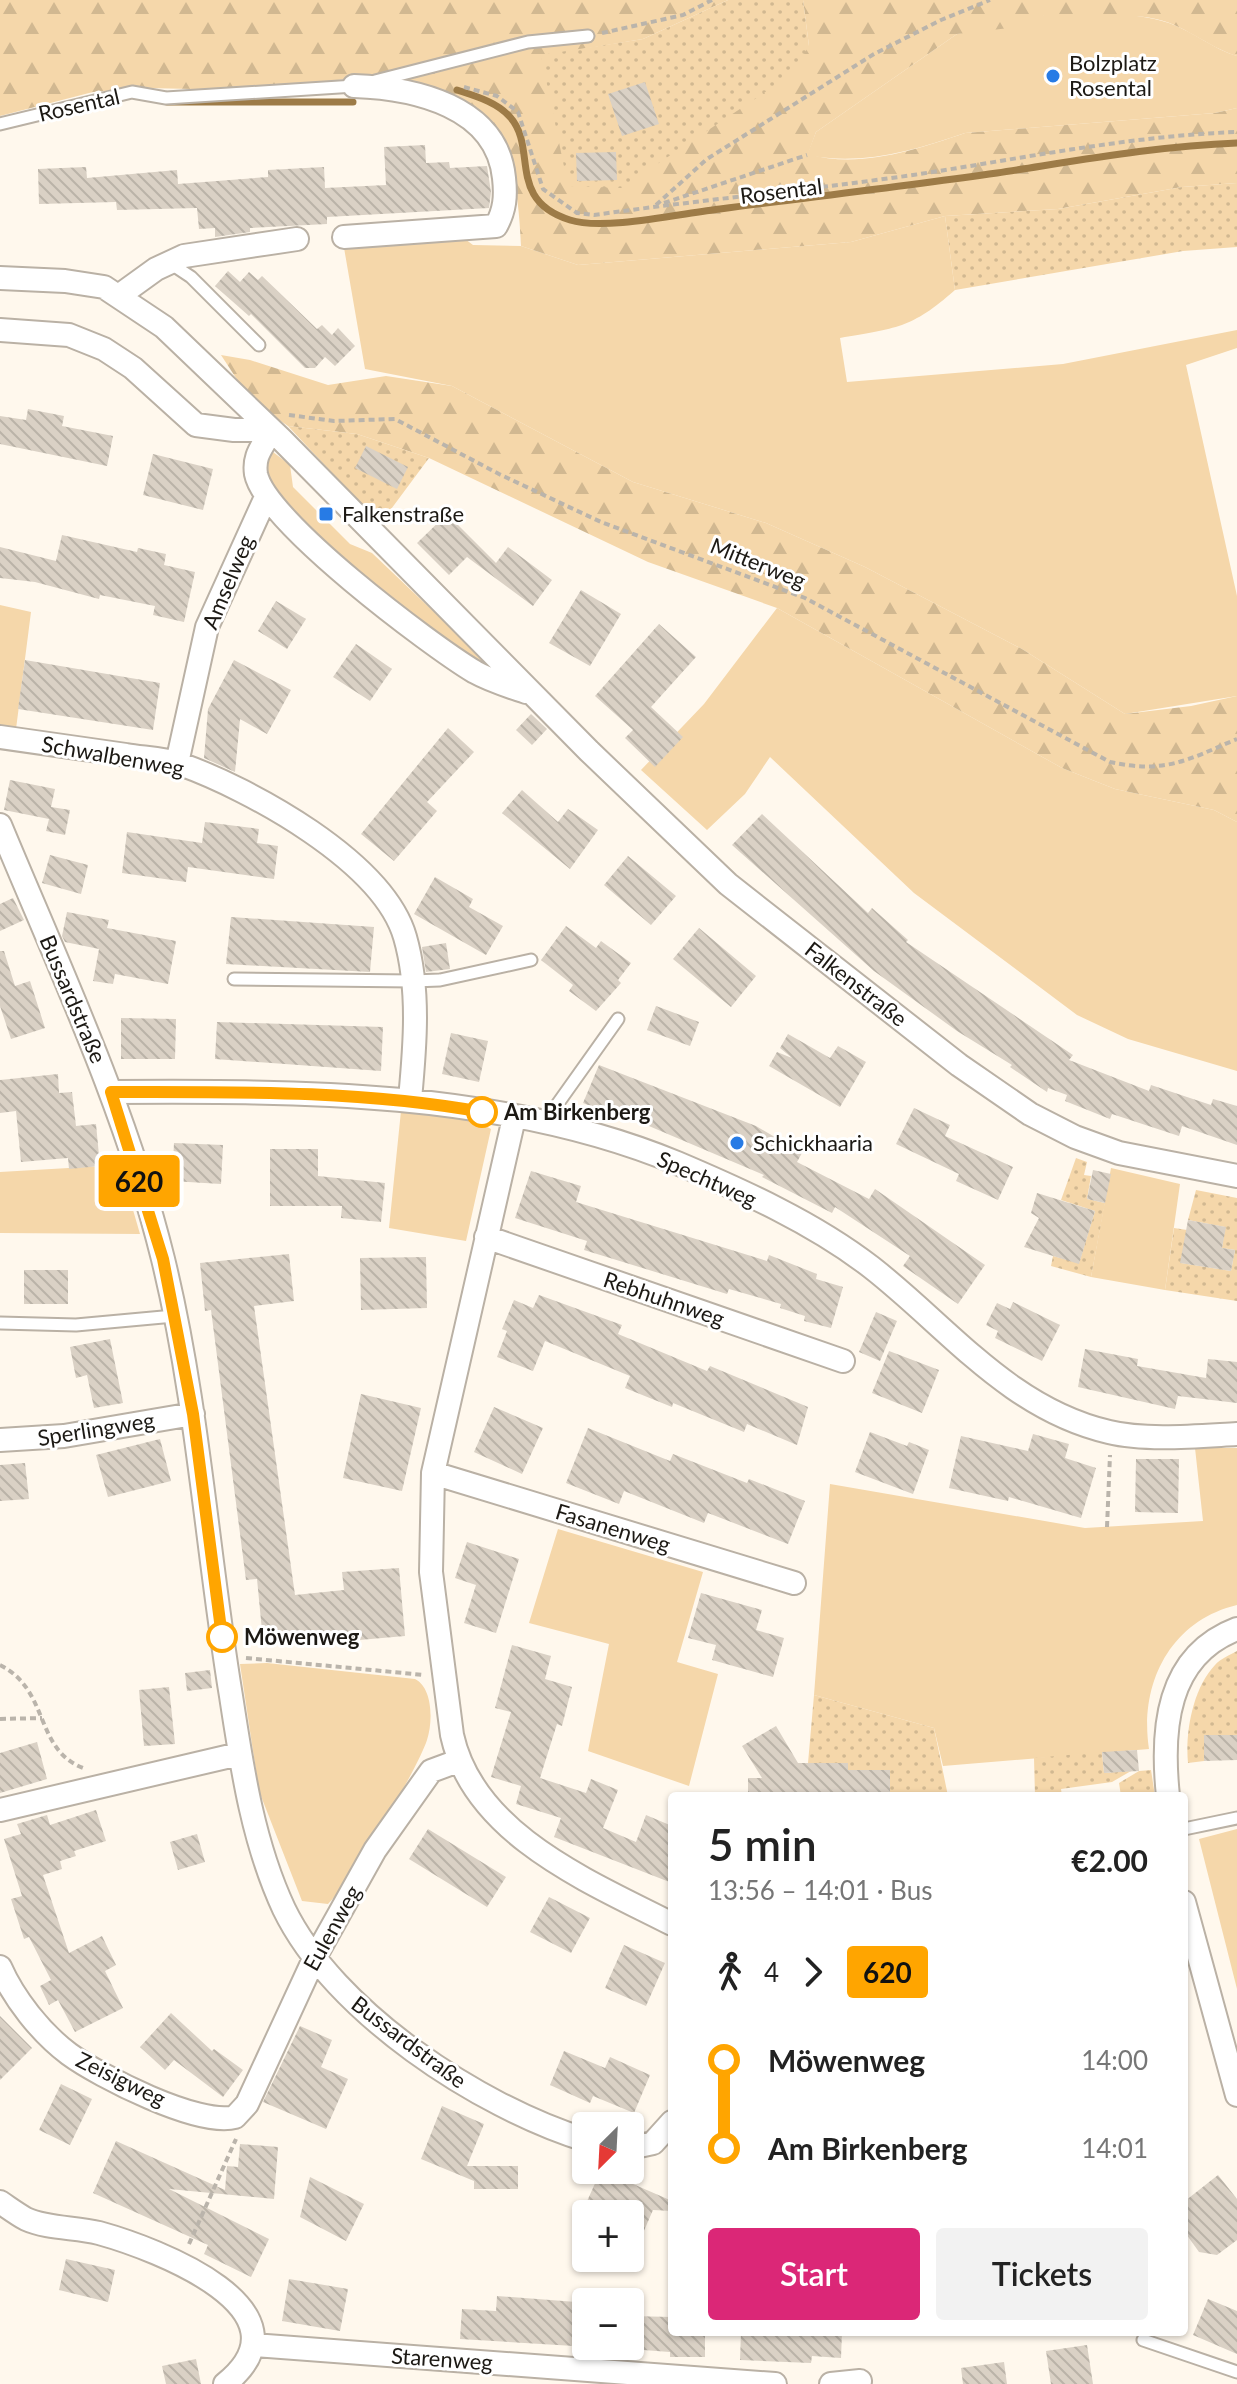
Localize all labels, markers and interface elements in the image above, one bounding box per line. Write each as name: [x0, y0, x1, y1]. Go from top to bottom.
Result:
place label: Bolzplatz Rosental: [1069, 49, 1157, 101]
marker: Bolzplatz Rosental: [1044, 67, 1062, 85]
street label: Rosental: [35, 82, 122, 127]
street label: Rosental: [738, 172, 824, 209]
place label: Falkenstraße: [342, 500, 464, 527]
marker: Falkenstraße: [317, 505, 335, 523]
street label: Amselweg: [196, 531, 259, 633]
street label: Mitterweg: [707, 531, 810, 594]
street label: Schwalbenweg: [40, 730, 186, 781]
street label: Bussardstraße: [34, 931, 113, 1067]
street label: Falkenstraße: [800, 935, 913, 1032]
marker: Am Birkenberg: [467, 1097, 497, 1127]
place label: Am Birkenberg: [503, 1098, 651, 1125]
place label: Schickhaaria: [753, 1129, 873, 1156]
marker: Schickhaaria: [728, 1134, 746, 1152]
street label: Spechtweg: [653, 1145, 761, 1213]
line badge: 620: [93, 1155, 185, 1207]
text: 620: [115, 1164, 163, 1198]
street label: Rebhuhnweg: [600, 1265, 728, 1332]
street label: Sperlingweg: [36, 1406, 156, 1451]
street label: Fasanenweg: [553, 1497, 674, 1558]
marker: Möwenweg: [207, 1622, 237, 1652]
place label: Möwenweg: [244, 1623, 360, 1650]
text: 5 min: [708, 1818, 817, 1870]
text: €2.00: [1071, 1842, 1148, 1878]
text: 13:56 – 14:01 · Bus: [708, 1874, 932, 1906]
street label: Eulenweg: [297, 1880, 366, 1975]
icon: walk: [708, 1950, 752, 1994]
icon: forward: [791, 1950, 835, 1994]
text: 620: [863, 1955, 912, 1989]
text: 4: [764, 1956, 779, 1988]
street label: Bussardstraße: [347, 1990, 472, 2094]
text: Möwenweg: [768, 2042, 925, 2078]
text: 14:00: [1081, 2044, 1148, 2076]
street label: Zeisigweg: [72, 2045, 170, 2112]
north arrow: [572, 2112, 644, 2184]
map controls: [572, 2112, 644, 2360]
text: Am Birkenberg: [768, 2130, 968, 2166]
text: 14:01: [1081, 2132, 1148, 2164]
button: +: [572, 2200, 644, 2272]
button: Start: [708, 2228, 920, 2320]
button: Tickets: [936, 2228, 1148, 2320]
button: −: [572, 2288, 644, 2360]
street label: Starenweg: [390, 2341, 494, 2376]

